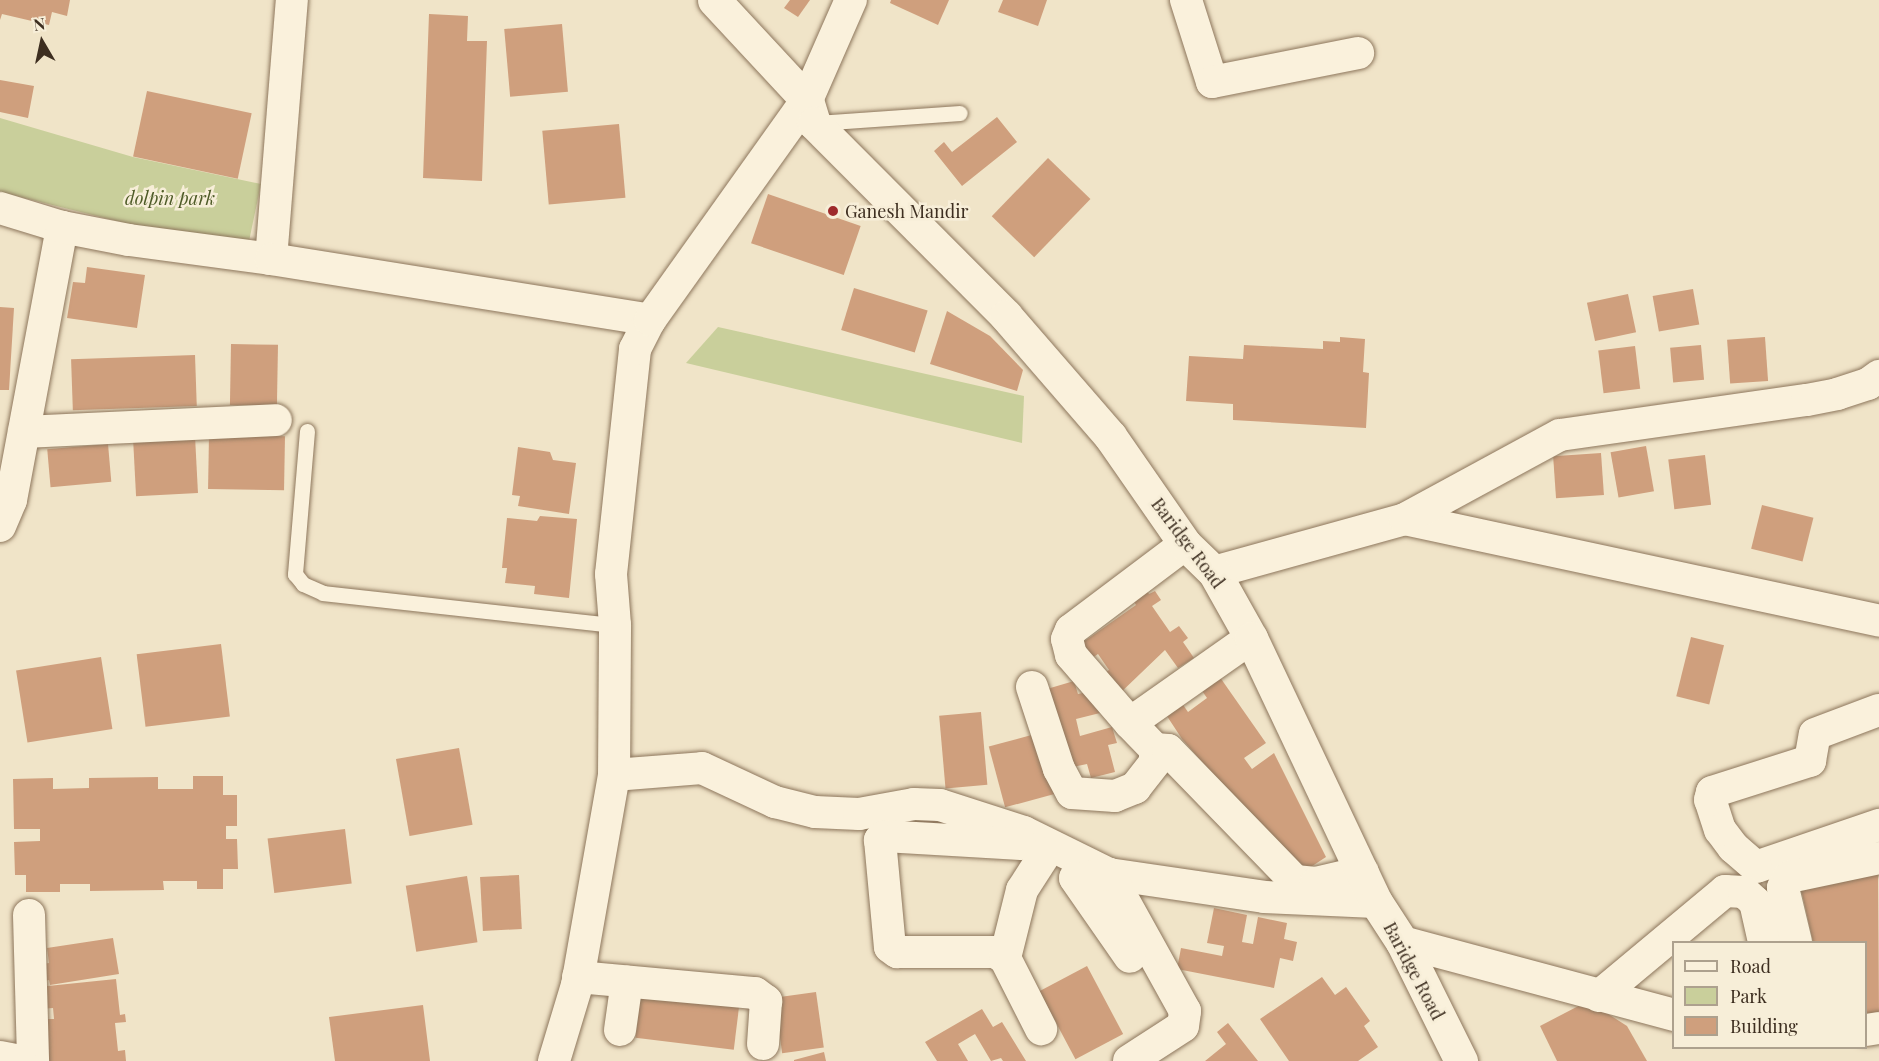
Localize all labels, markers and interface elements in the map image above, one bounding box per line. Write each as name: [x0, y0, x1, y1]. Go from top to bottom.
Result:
north arrow: [12, 12, 72, 72]
text: N: [32, 12, 46, 35]
park label: dolpin park: [125, 187, 215, 209]
place label: Ganesh Mandir: [845, 200, 969, 222]
marker: Ganesh Mandir: [826, 204, 840, 218]
street label: Baridge Road: [1147, 493, 1229, 593]
street label: Baridge Road: [1379, 918, 1449, 1024]
legend: [1672, 941, 1867, 1049]
text: Road: [1730, 954, 1771, 978]
text: Park: [1730, 984, 1767, 1008]
text: Building: [1730, 1014, 1798, 1038]

